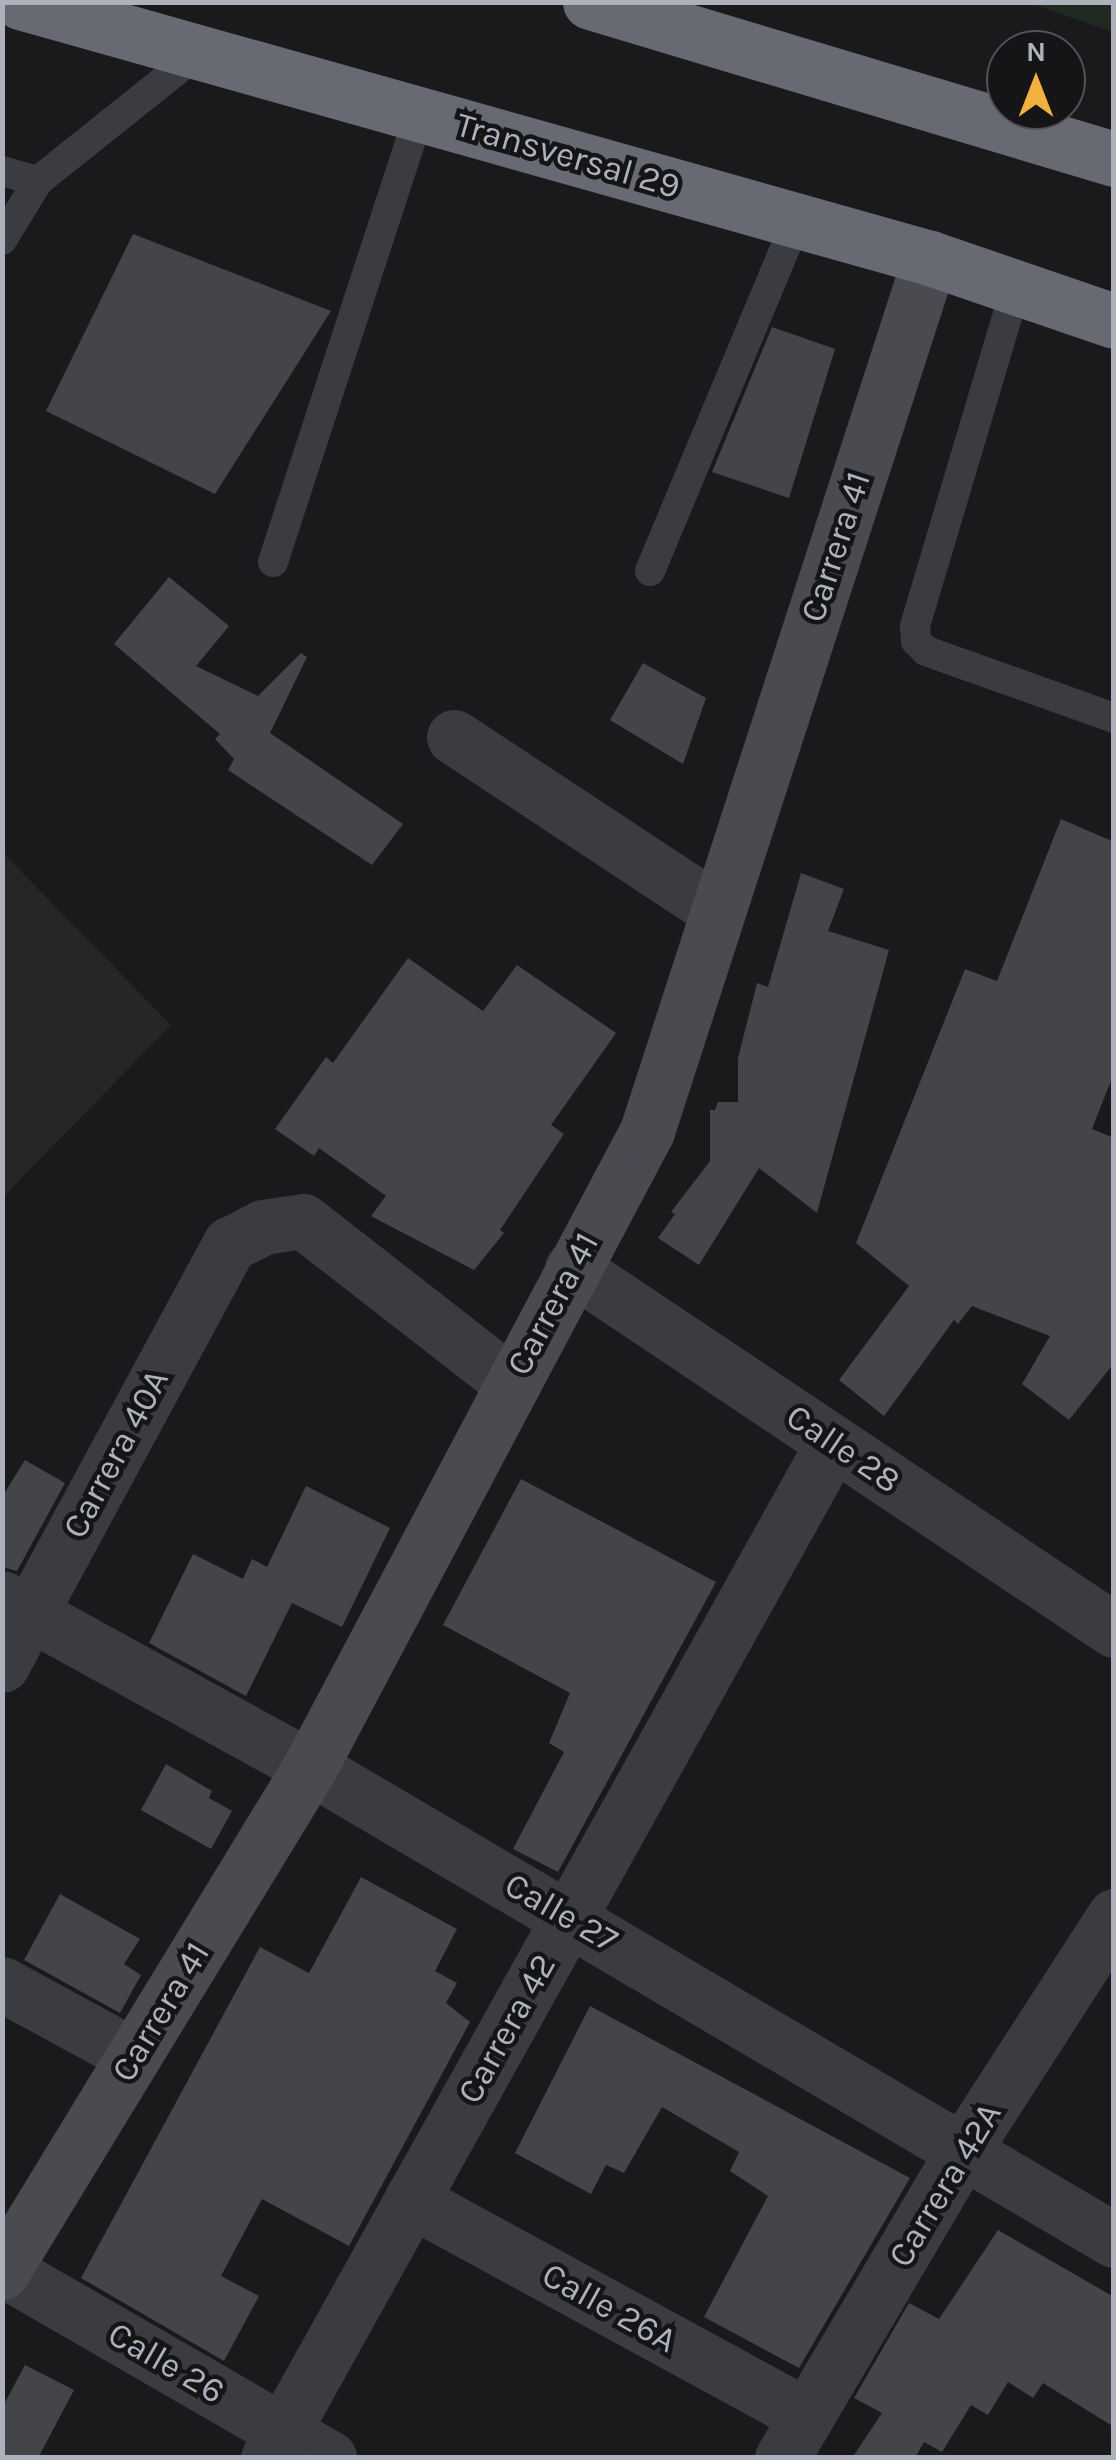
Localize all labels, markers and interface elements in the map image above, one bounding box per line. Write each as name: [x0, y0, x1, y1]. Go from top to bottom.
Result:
north arrow: [986, 30, 1086, 130]
text: N: [1026, 35, 1046, 68]
street label: Transversal 29: [451, 104, 685, 208]
street label: Carrera 41: [792, 467, 880, 627]
street label: Carrera 41: [498, 1226, 608, 1382]
street label: Carrera 40A: [54, 1363, 178, 1545]
street label: Calle 28: [778, 1396, 908, 1502]
street label: Calle 27: [497, 1864, 625, 1962]
street label: Carrera 41: [103, 1935, 219, 2089]
street label: Carrera 42: [449, 1947, 565, 2111]
street label: Carrera 42A: [880, 2095, 1010, 2275]
street label: Calle 26A: [535, 2254, 683, 2362]
street label: Calle 26: [101, 2313, 231, 2413]

